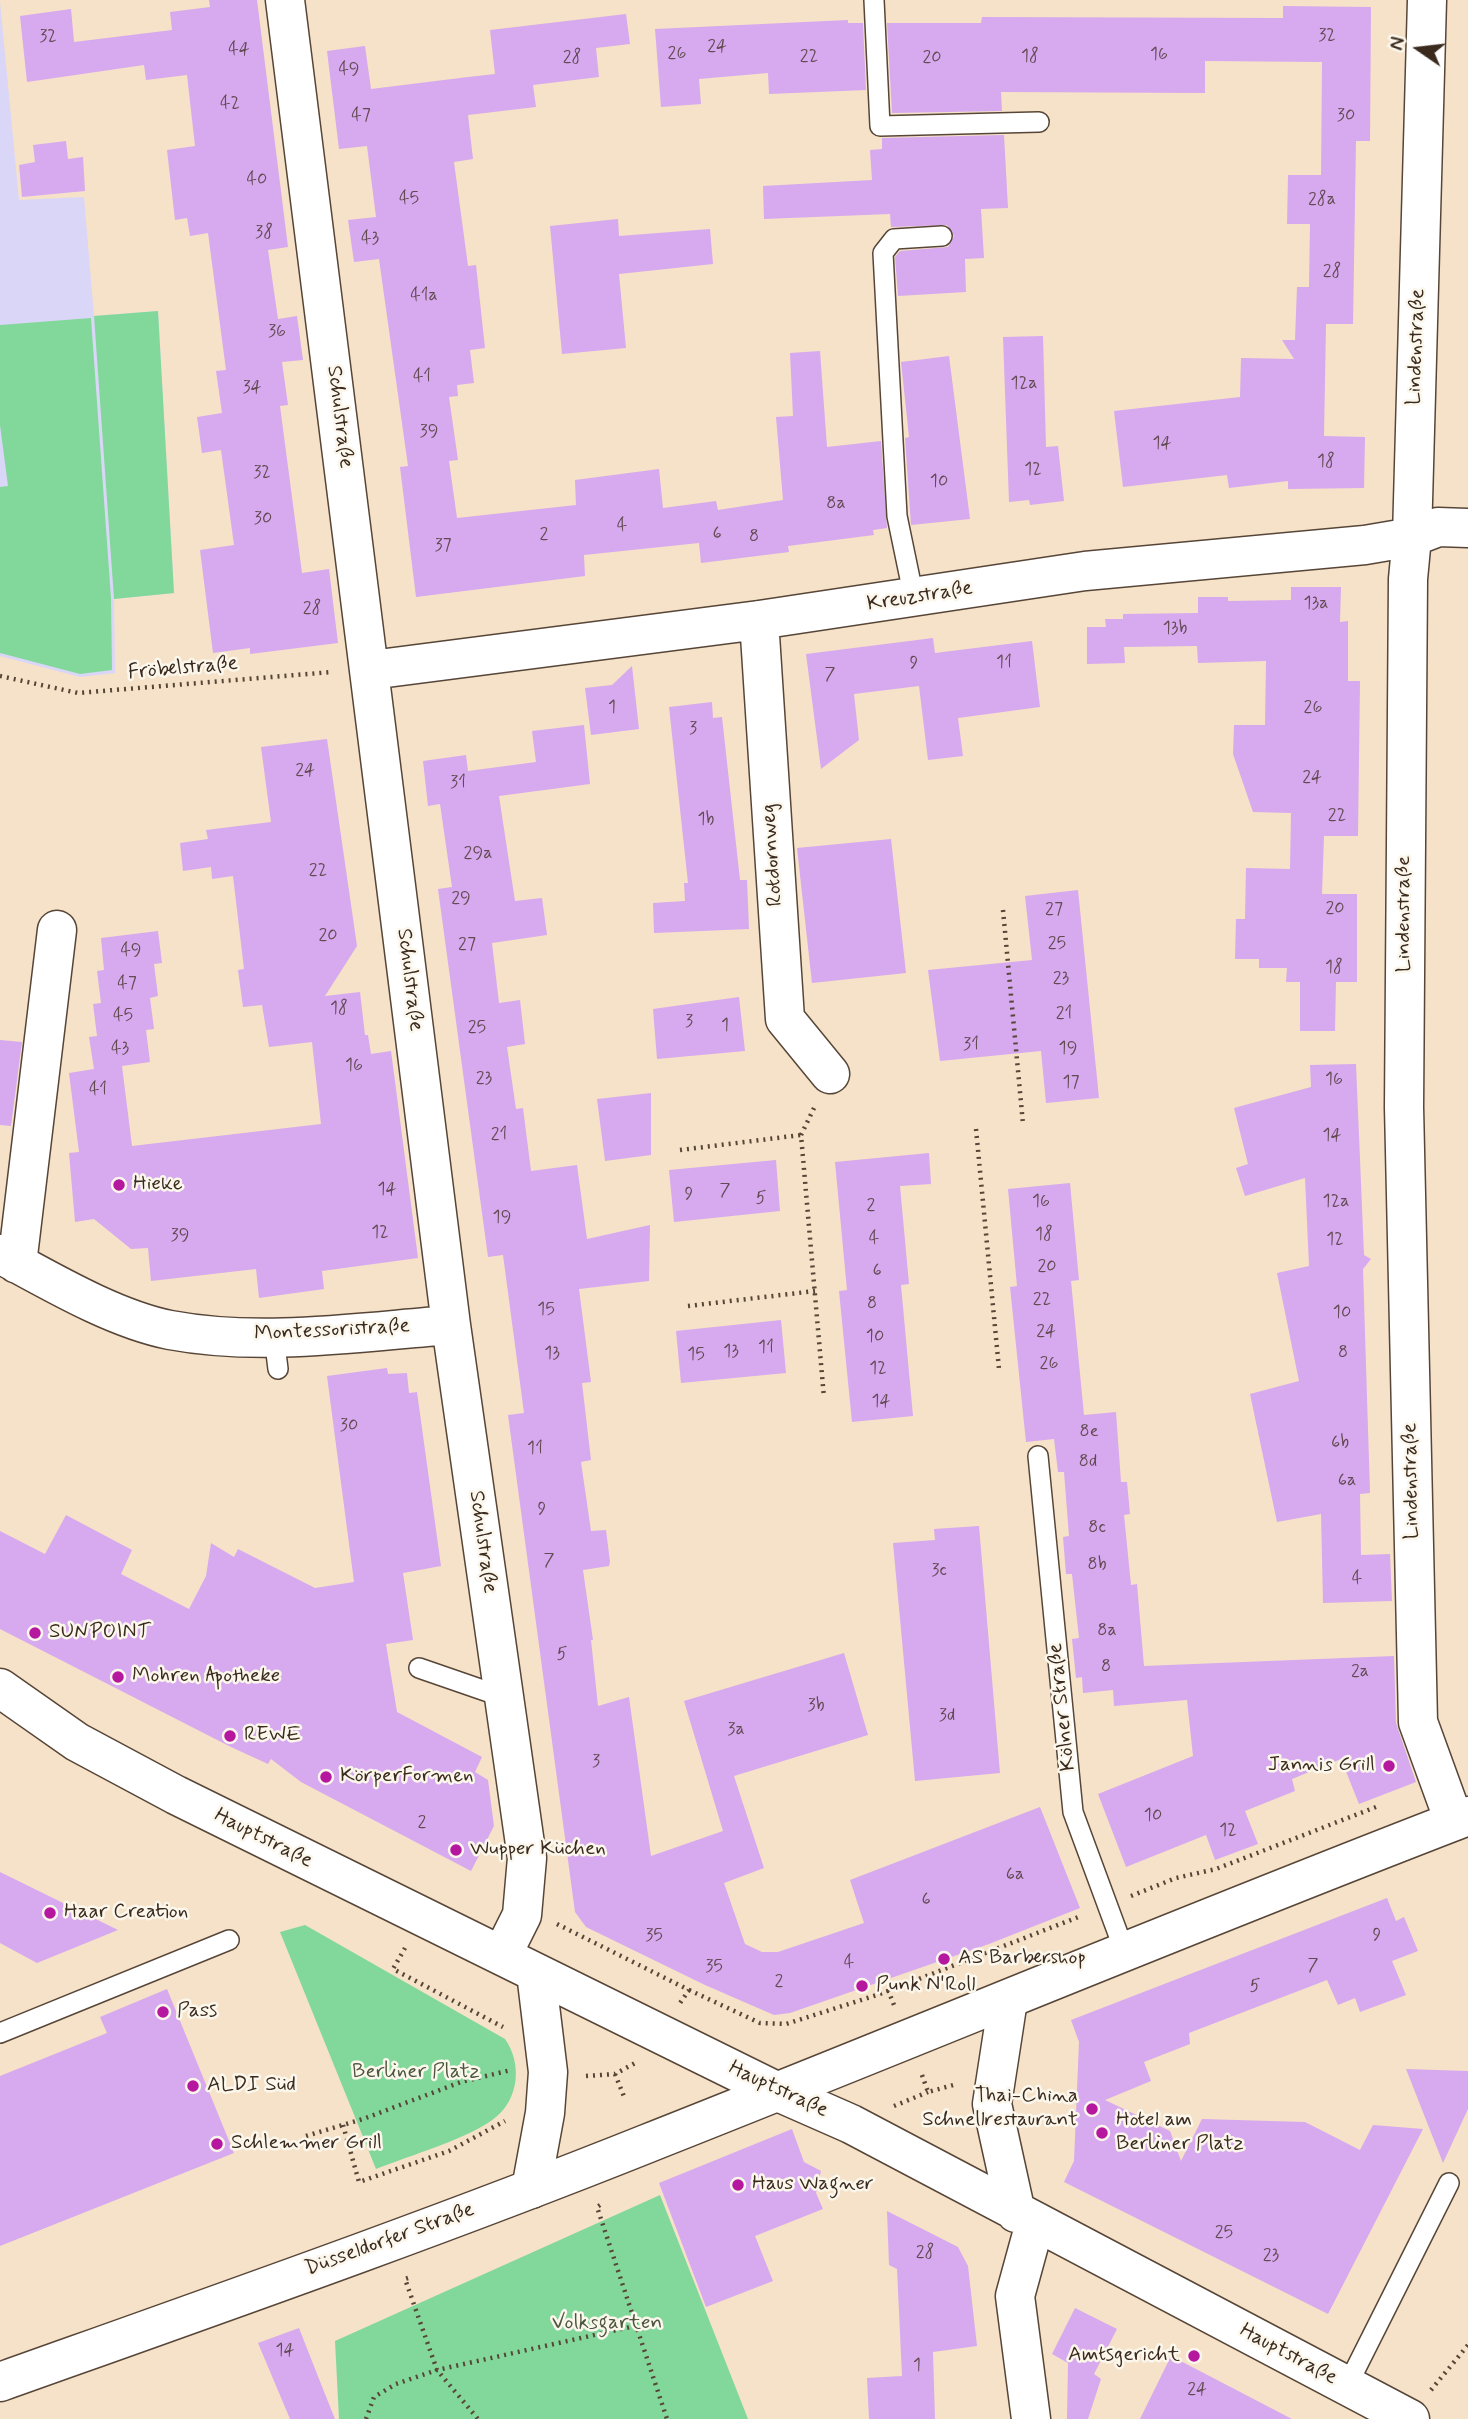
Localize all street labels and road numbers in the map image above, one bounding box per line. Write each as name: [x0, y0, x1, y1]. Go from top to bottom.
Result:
street label: Lindenstraße: [1402, 288, 1432, 406]
street label: Schulstraße: [320, 364, 358, 470]
street label: Kreuzstraße: [865, 576, 975, 618]
street label: Fröbelstraße: [127, 652, 239, 686]
street label: Rotdornweg: [757, 803, 789, 907]
street label: Lindenstraße: [1392, 856, 1418, 972]
street label: Schulstraße: [390, 927, 428, 1033]
street label: Montessoristraße: [254, 1314, 410, 1348]
street label: Lindenstraße: [1398, 1423, 1426, 1539]
street label: Schulstraße: [462, 1489, 502, 1595]
street label: Kölner Straße: [1044, 1642, 1082, 1772]
street label: Hauptstraße: [210, 1804, 316, 1874]
street label: Hauptstraße: [724, 2056, 832, 2124]
street label: Düsseldorfer Straße: [302, 2198, 478, 2282]
street label: Hauptstraße: [1235, 2319, 1341, 2391]

